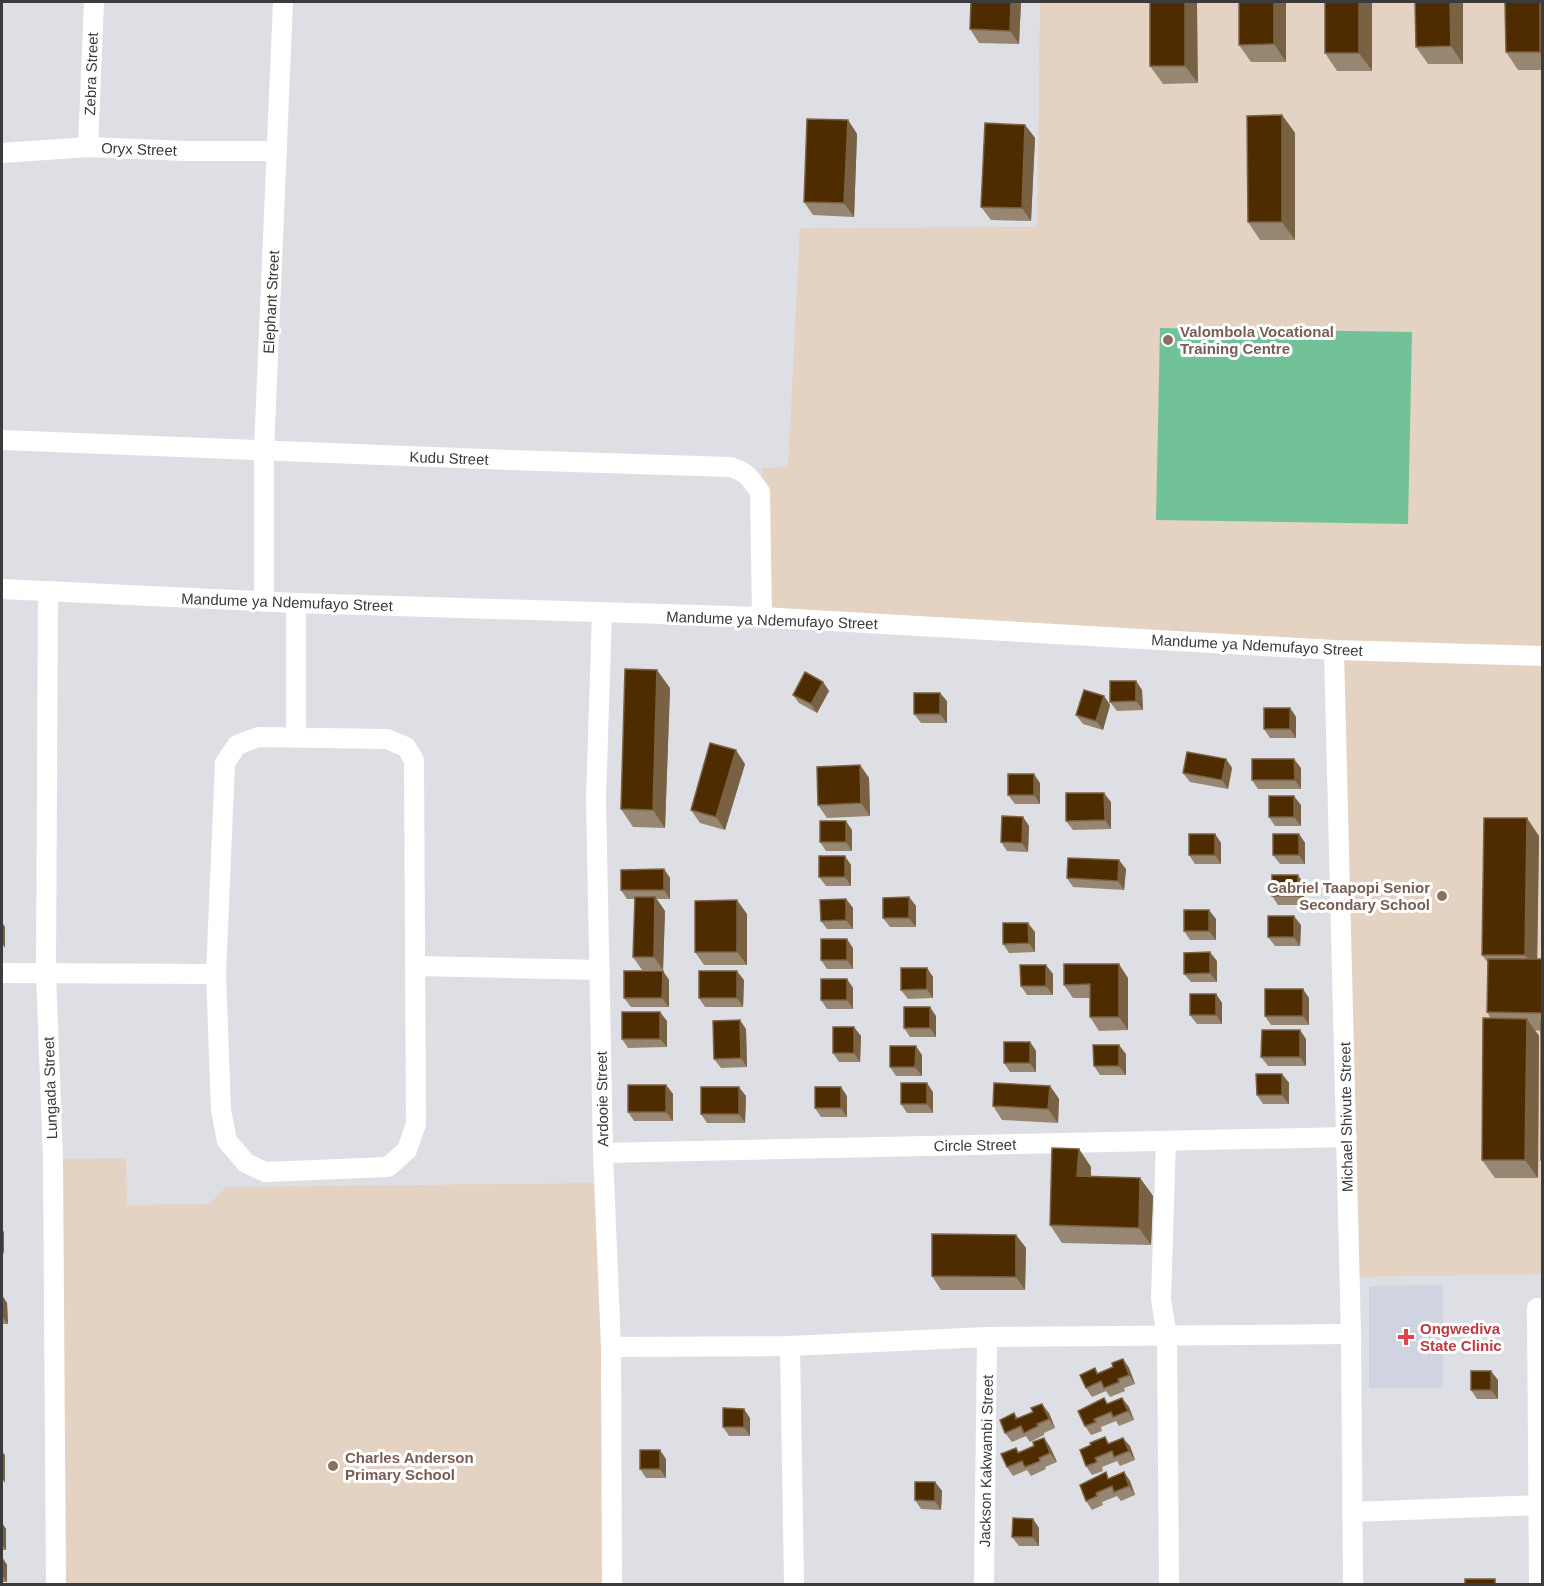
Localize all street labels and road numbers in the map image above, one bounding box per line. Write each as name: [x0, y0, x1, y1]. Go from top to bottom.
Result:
street label: Zebra Street: [81, 31, 101, 116]
street label: Oryx Street: [101, 139, 178, 159]
street label: Elephant Street: [260, 249, 282, 354]
street label: Kudu Street: [409, 448, 490, 468]
street label: Mandume ya Ndemufayo Street: [181, 590, 394, 614]
street label: Mandume ya Ndemufayo Street: [666, 608, 879, 632]
street label: Mandume ya Ndemufayo Street: [1151, 631, 1364, 659]
street label: Lungada Street: [40, 1036, 60, 1140]
street label: Michael Shivute Street: [1336, 1041, 1356, 1192]
street label: Ardooie Street: [593, 1050, 611, 1147]
street label: Circle Street: [934, 1136, 1017, 1154]
street label: Jackson Kakwambi Street: [976, 1374, 996, 1547]

